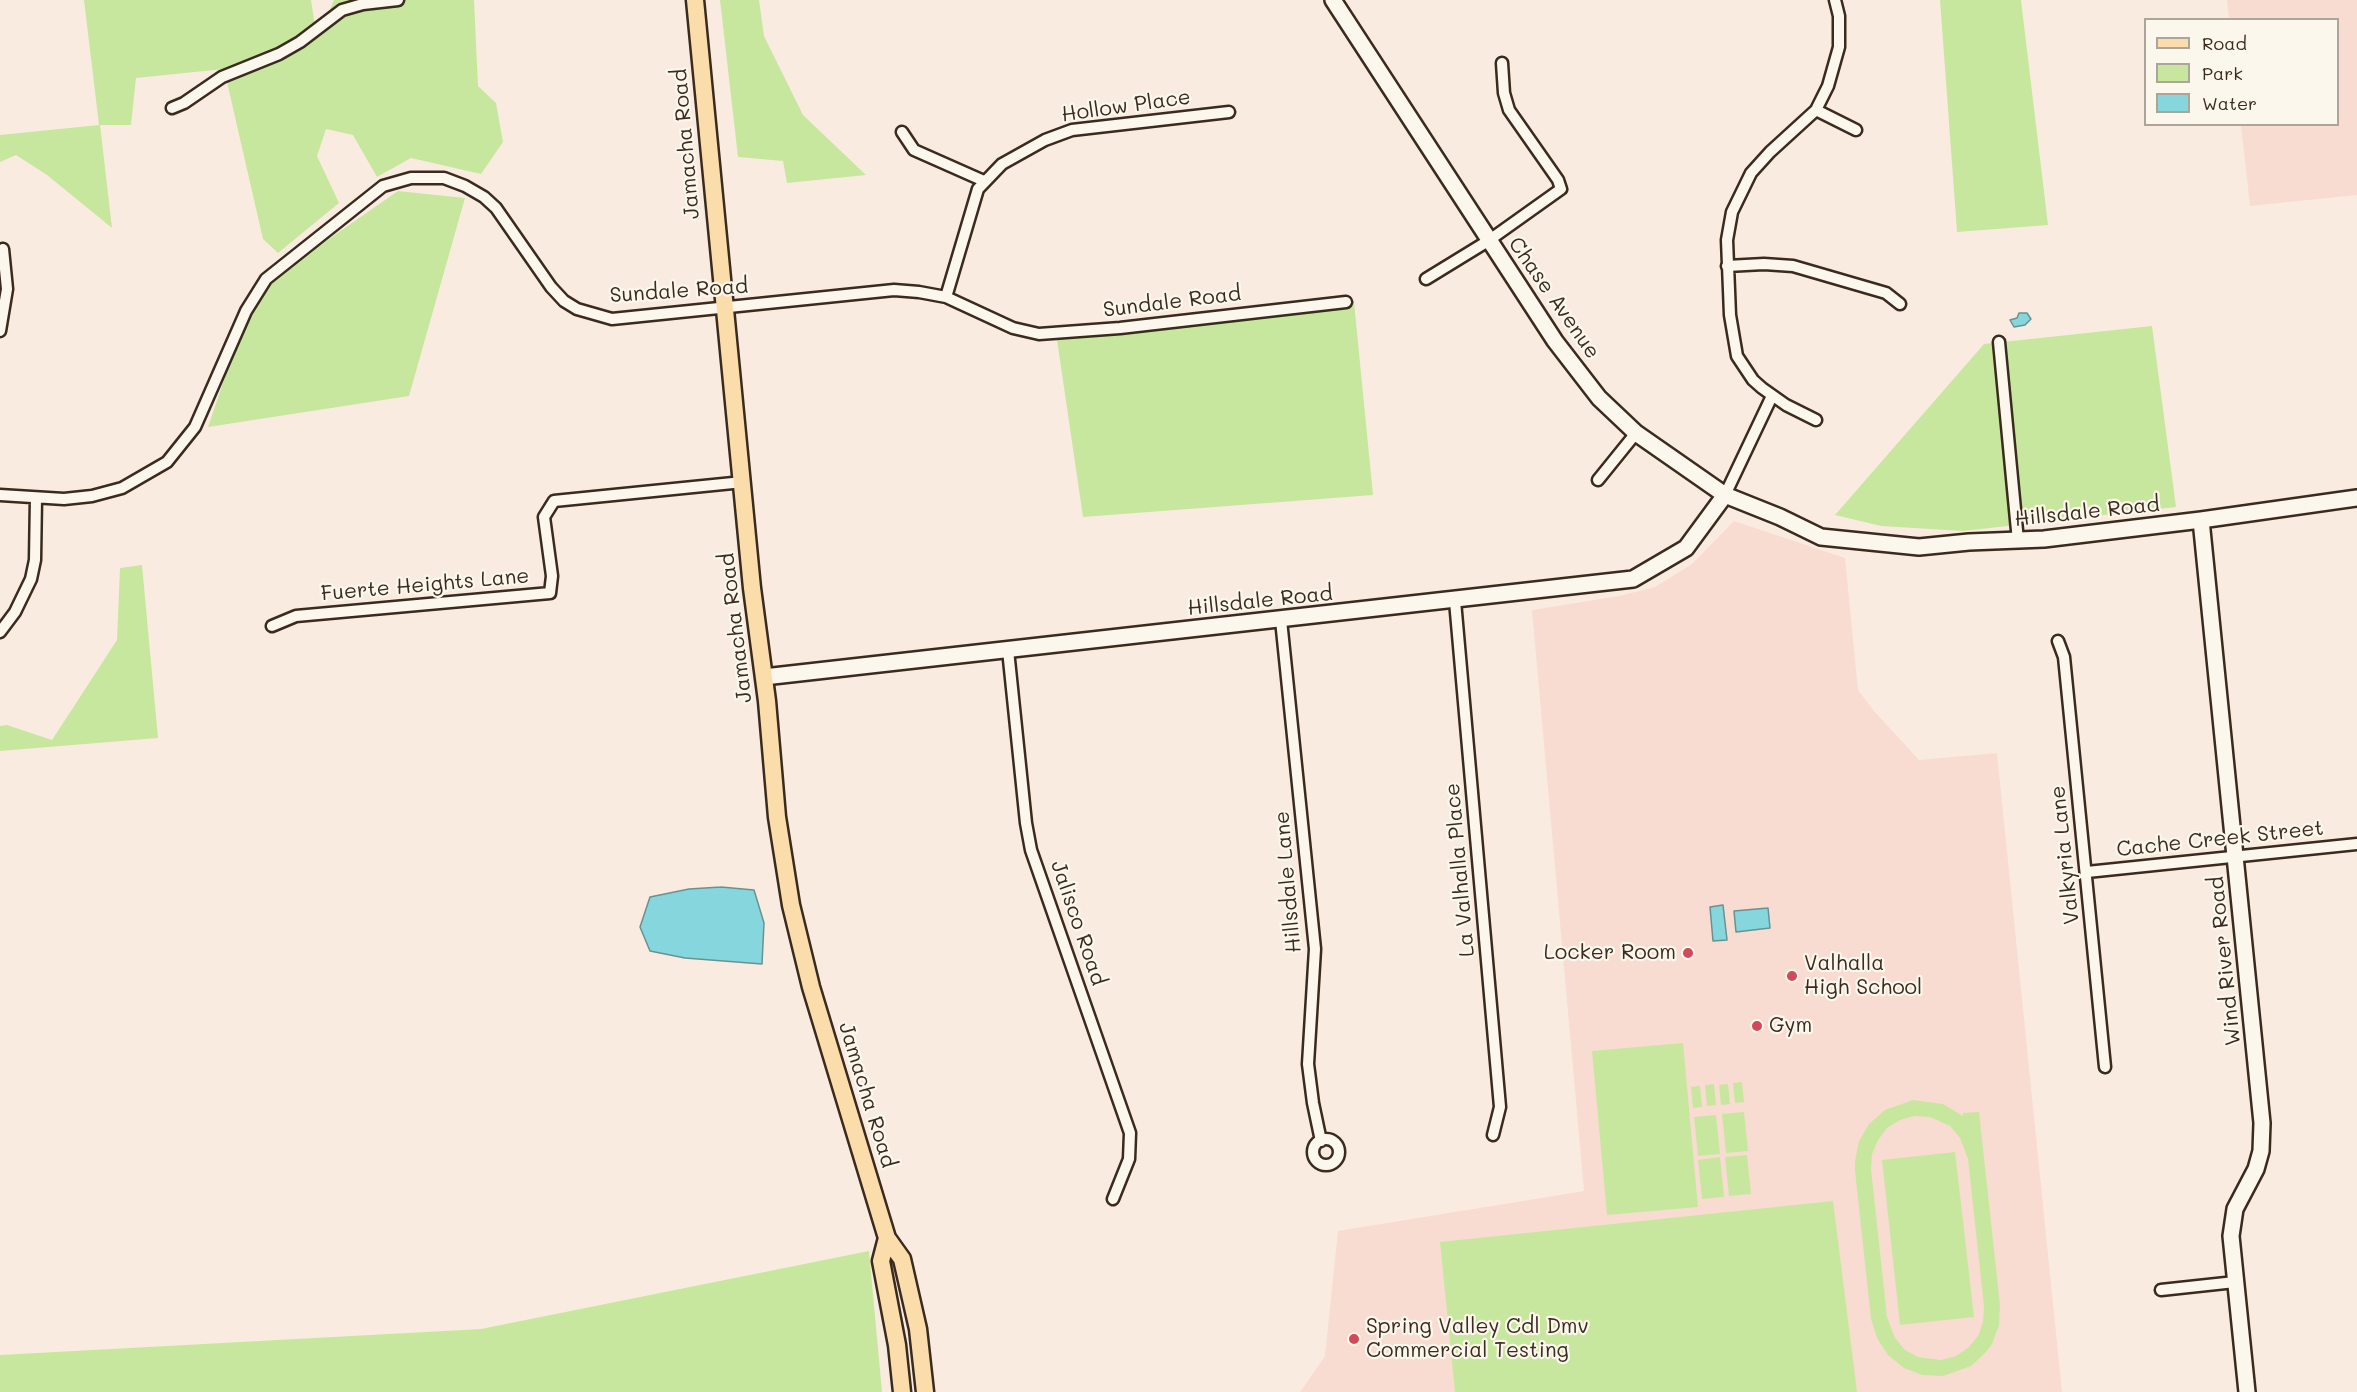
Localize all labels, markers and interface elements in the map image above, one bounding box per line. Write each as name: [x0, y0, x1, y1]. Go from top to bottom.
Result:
legend: [2144, 18, 2339, 126]
text: Road: [2202, 31, 2247, 55]
text: Park: [2202, 61, 2243, 85]
street label: Jamacha Road: [667, 68, 705, 220]
street label: Hollow Place: [1060, 84, 1192, 128]
text: Water: [2202, 91, 2257, 115]
street label: Chase Avenue: [1503, 232, 1605, 364]
street label: Sundale Road: [609, 274, 749, 308]
street label: Sundale Road: [1102, 281, 1242, 323]
street label: Hillsdale Road: [2013, 492, 2161, 532]
street label: Jamacha Road: [714, 552, 758, 704]
street label: Fuerte Heights Lane: [320, 563, 530, 607]
street label: Hillsdale Road: [1186, 581, 1334, 621]
street label: La Valhalla Place: [1440, 782, 1480, 958]
street label: Valkyria Lane: [2045, 784, 2085, 926]
street label: Hillsdale Lane: [1269, 810, 1307, 954]
street label: Cache Creek Street: [2115, 816, 2325, 862]
street label: Jalisco Road: [1045, 857, 1111, 989]
street label: Wind River Road: [2204, 875, 2246, 1047]
place label: Locker Room: [1544, 940, 1676, 966]
marker: Locker Room: [1681, 946, 1695, 960]
place label: Valhalla High School: [1804, 951, 1922, 1001]
marker: Valhalla High School: [1785, 969, 1799, 983]
place label: Gym: [1769, 1013, 1812, 1039]
street label: Jamacha Road: [833, 1019, 901, 1171]
marker: Gym: [1750, 1019, 1764, 1033]
place label: Spring Valley Cdl Dmv Commercial Testing: [1366, 1314, 1589, 1364]
marker: Spring Valley Cdl Dmv Commercial Testing: [1347, 1332, 1361, 1346]

